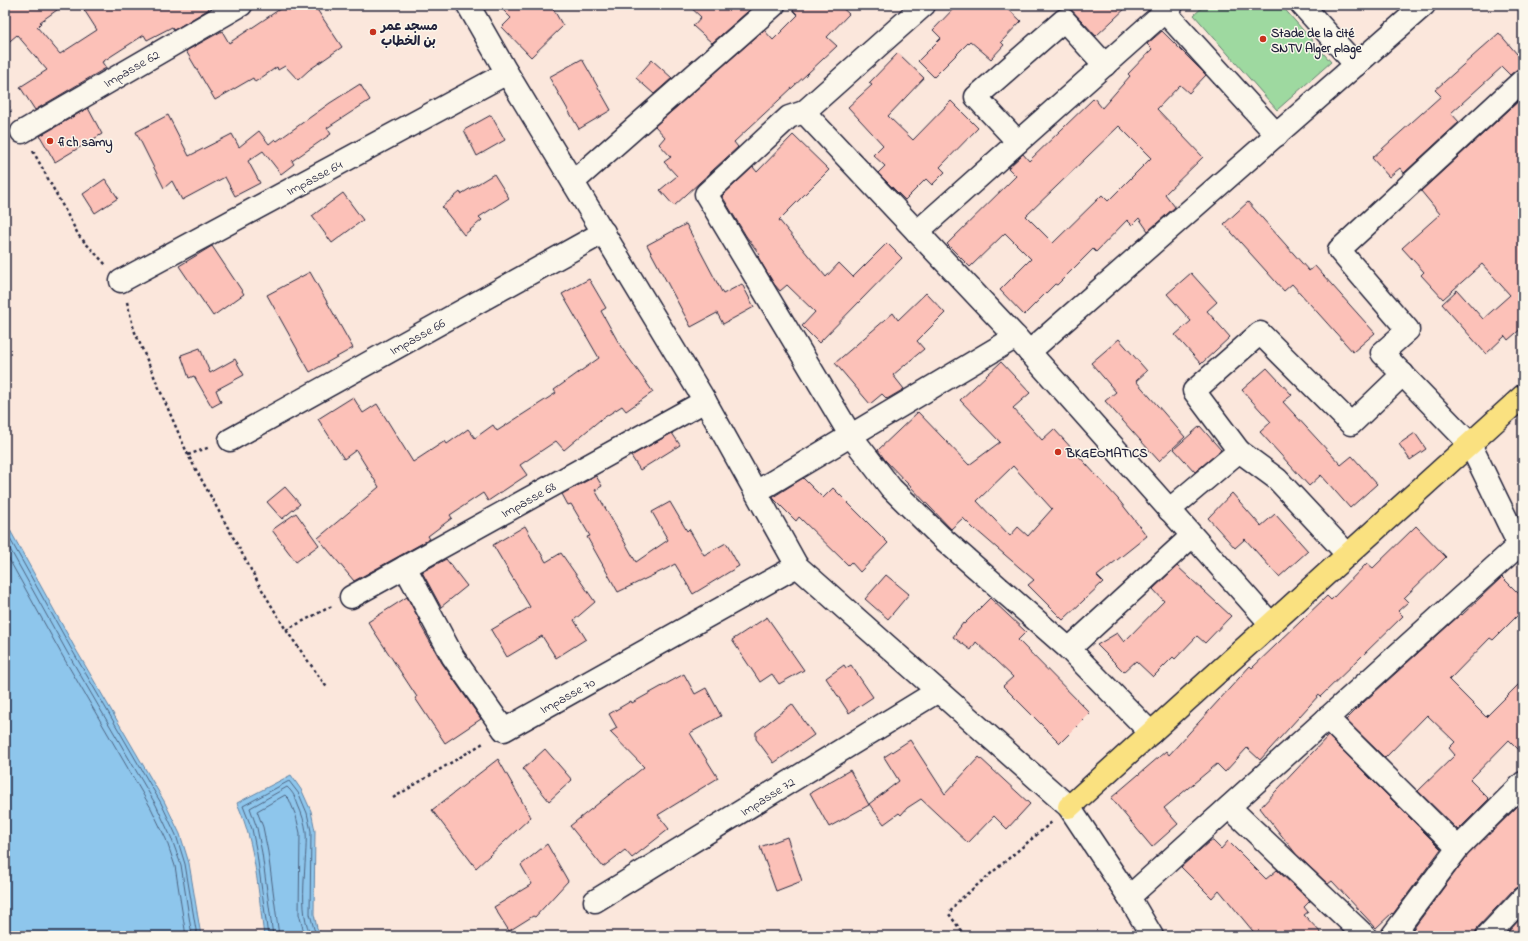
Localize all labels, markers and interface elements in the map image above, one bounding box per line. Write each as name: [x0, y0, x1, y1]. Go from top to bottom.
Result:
place label: مسجد عمر بن الخطاب: [379, 17, 438, 51]
place label: Stade de la cité SNTV Alger plage: [1271, 24, 1363, 60]
marker: مسجد عمر بن الخطاب: [368, 27, 378, 37]
marker: Stade de la cité SNTV Alger plage: [1258, 34, 1268, 44]
street label: Impasse 62: [100, 45, 164, 93]
place label: fich samy: [57, 133, 113, 154]
marker: fich samy: [45, 136, 55, 146]
street label: Impasse 64: [283, 155, 346, 201]
street label: Impasse 66: [386, 314, 449, 360]
place label: BKGEOMATICS: [1065, 444, 1148, 463]
marker: BKGEOMATICS: [1053, 447, 1063, 457]
street label: Impasse 68: [498, 477, 560, 523]
street label: Impasse 70: [537, 673, 599, 719]
street label: Impasse 72: [737, 773, 799, 822]

